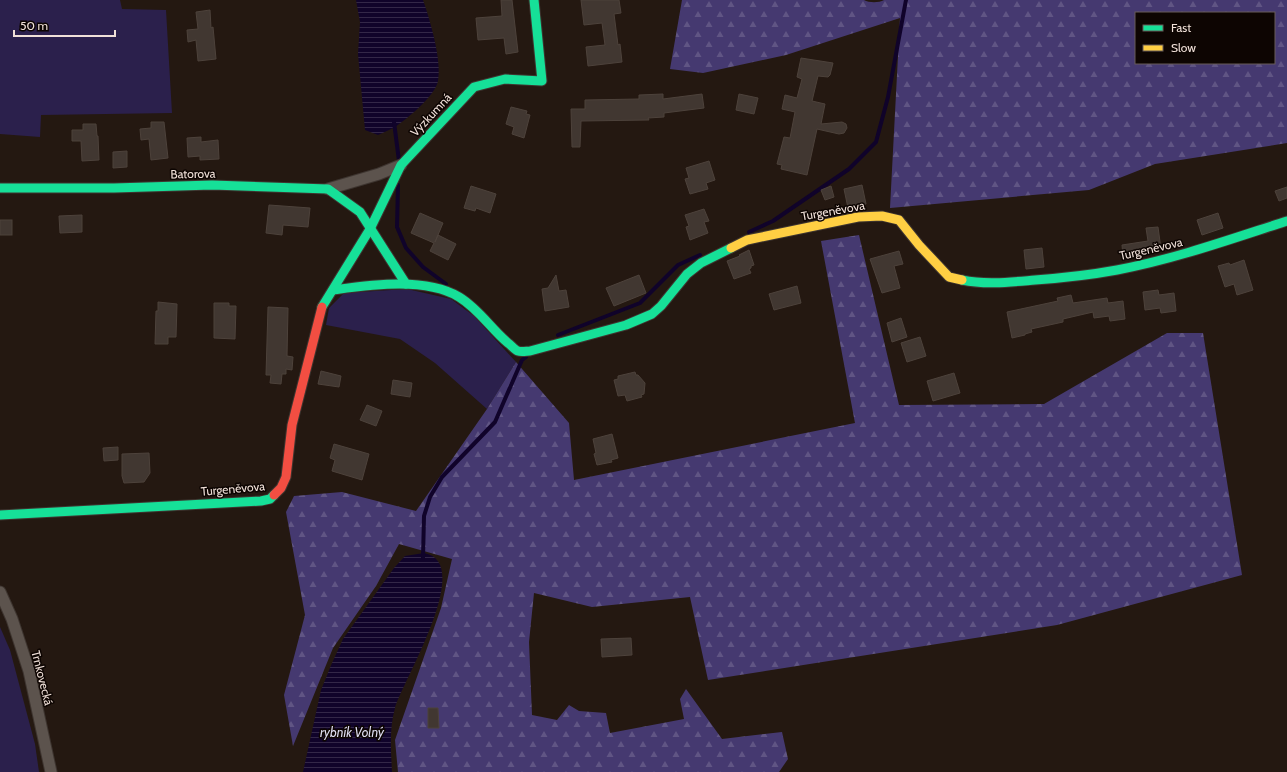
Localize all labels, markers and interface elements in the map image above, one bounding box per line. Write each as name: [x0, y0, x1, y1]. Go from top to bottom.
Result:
scale bar: [14, 12, 115, 38]
legend: [1135, 12, 1275, 64]
text: 50 m: [20, 18, 48, 33]
text: Fast: [1171, 20, 1191, 35]
text: Slow: [1171, 40, 1196, 55]
street label: Výzkumná: [407, 90, 455, 139]
street label: Batorova: [170, 166, 216, 181]
street label: Turgeněvova: [800, 198, 866, 223]
street label: Turgeněvova: [1118, 234, 1184, 263]
street label: Turgeněvova: [200, 478, 266, 499]
street label: Trnkovecká: [28, 649, 57, 707]
water label: rybník Volný: [320, 724, 385, 740]

